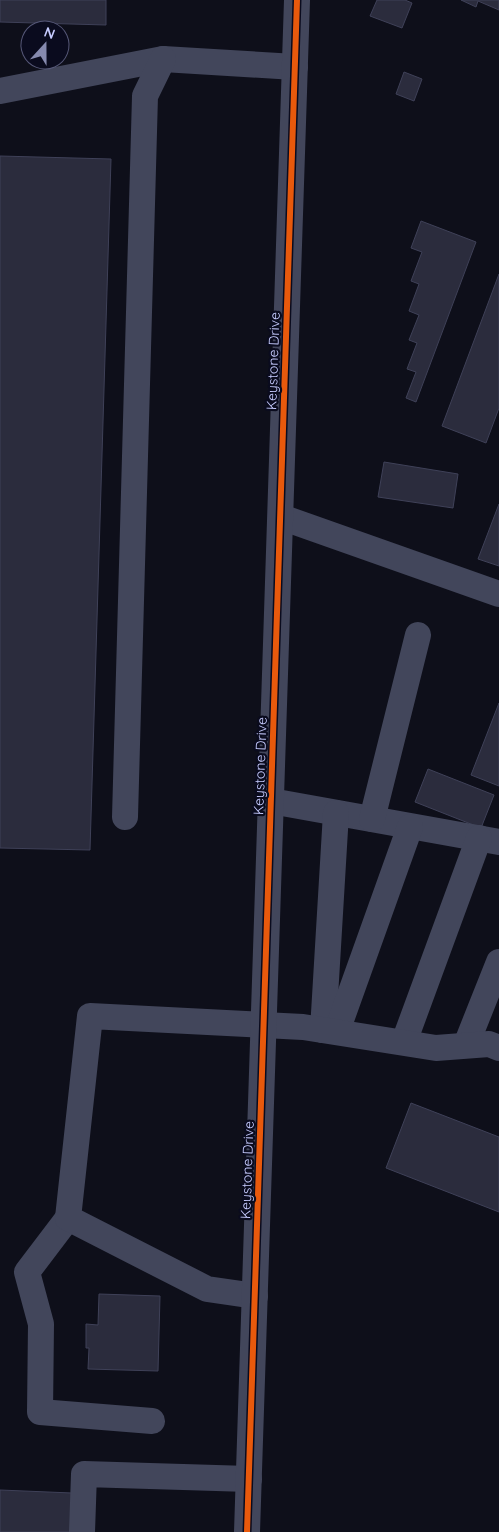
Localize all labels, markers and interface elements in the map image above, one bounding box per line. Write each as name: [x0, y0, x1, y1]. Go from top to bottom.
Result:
north arrow: [20, 20, 70, 70]
text: N: [42, 23, 58, 43]
street label: Keystone Drive: [262, 312, 284, 410]
street label: Keystone Drive: [249, 717, 271, 815]
street label: Keystone Drive: [236, 1121, 258, 1219]

